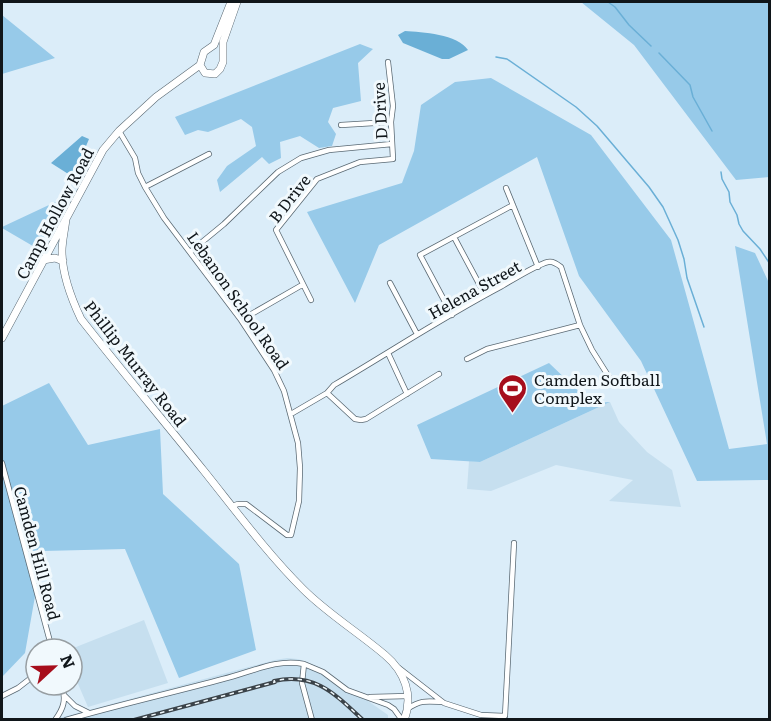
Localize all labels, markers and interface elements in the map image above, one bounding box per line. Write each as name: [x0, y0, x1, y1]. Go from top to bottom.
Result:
street label: D Drive: [366, 82, 392, 140]
street label: Camp Hollow Road: [9, 143, 99, 283]
street label: B Drive: [262, 169, 316, 227]
street label: Lebanon School Road: [182, 226, 296, 374]
street label: Helena Street: [423, 253, 525, 324]
street label: Phillip Murray Road: [79, 295, 193, 431]
place label: Camden Softball Complex: [534, 367, 660, 409]
sports icon: Camden Softball Complex: [497, 372, 529, 414]
street label: Camden Hill Road: [9, 483, 67, 623]
north arrow: [24, 637, 84, 697]
text: N: [55, 650, 82, 672]

